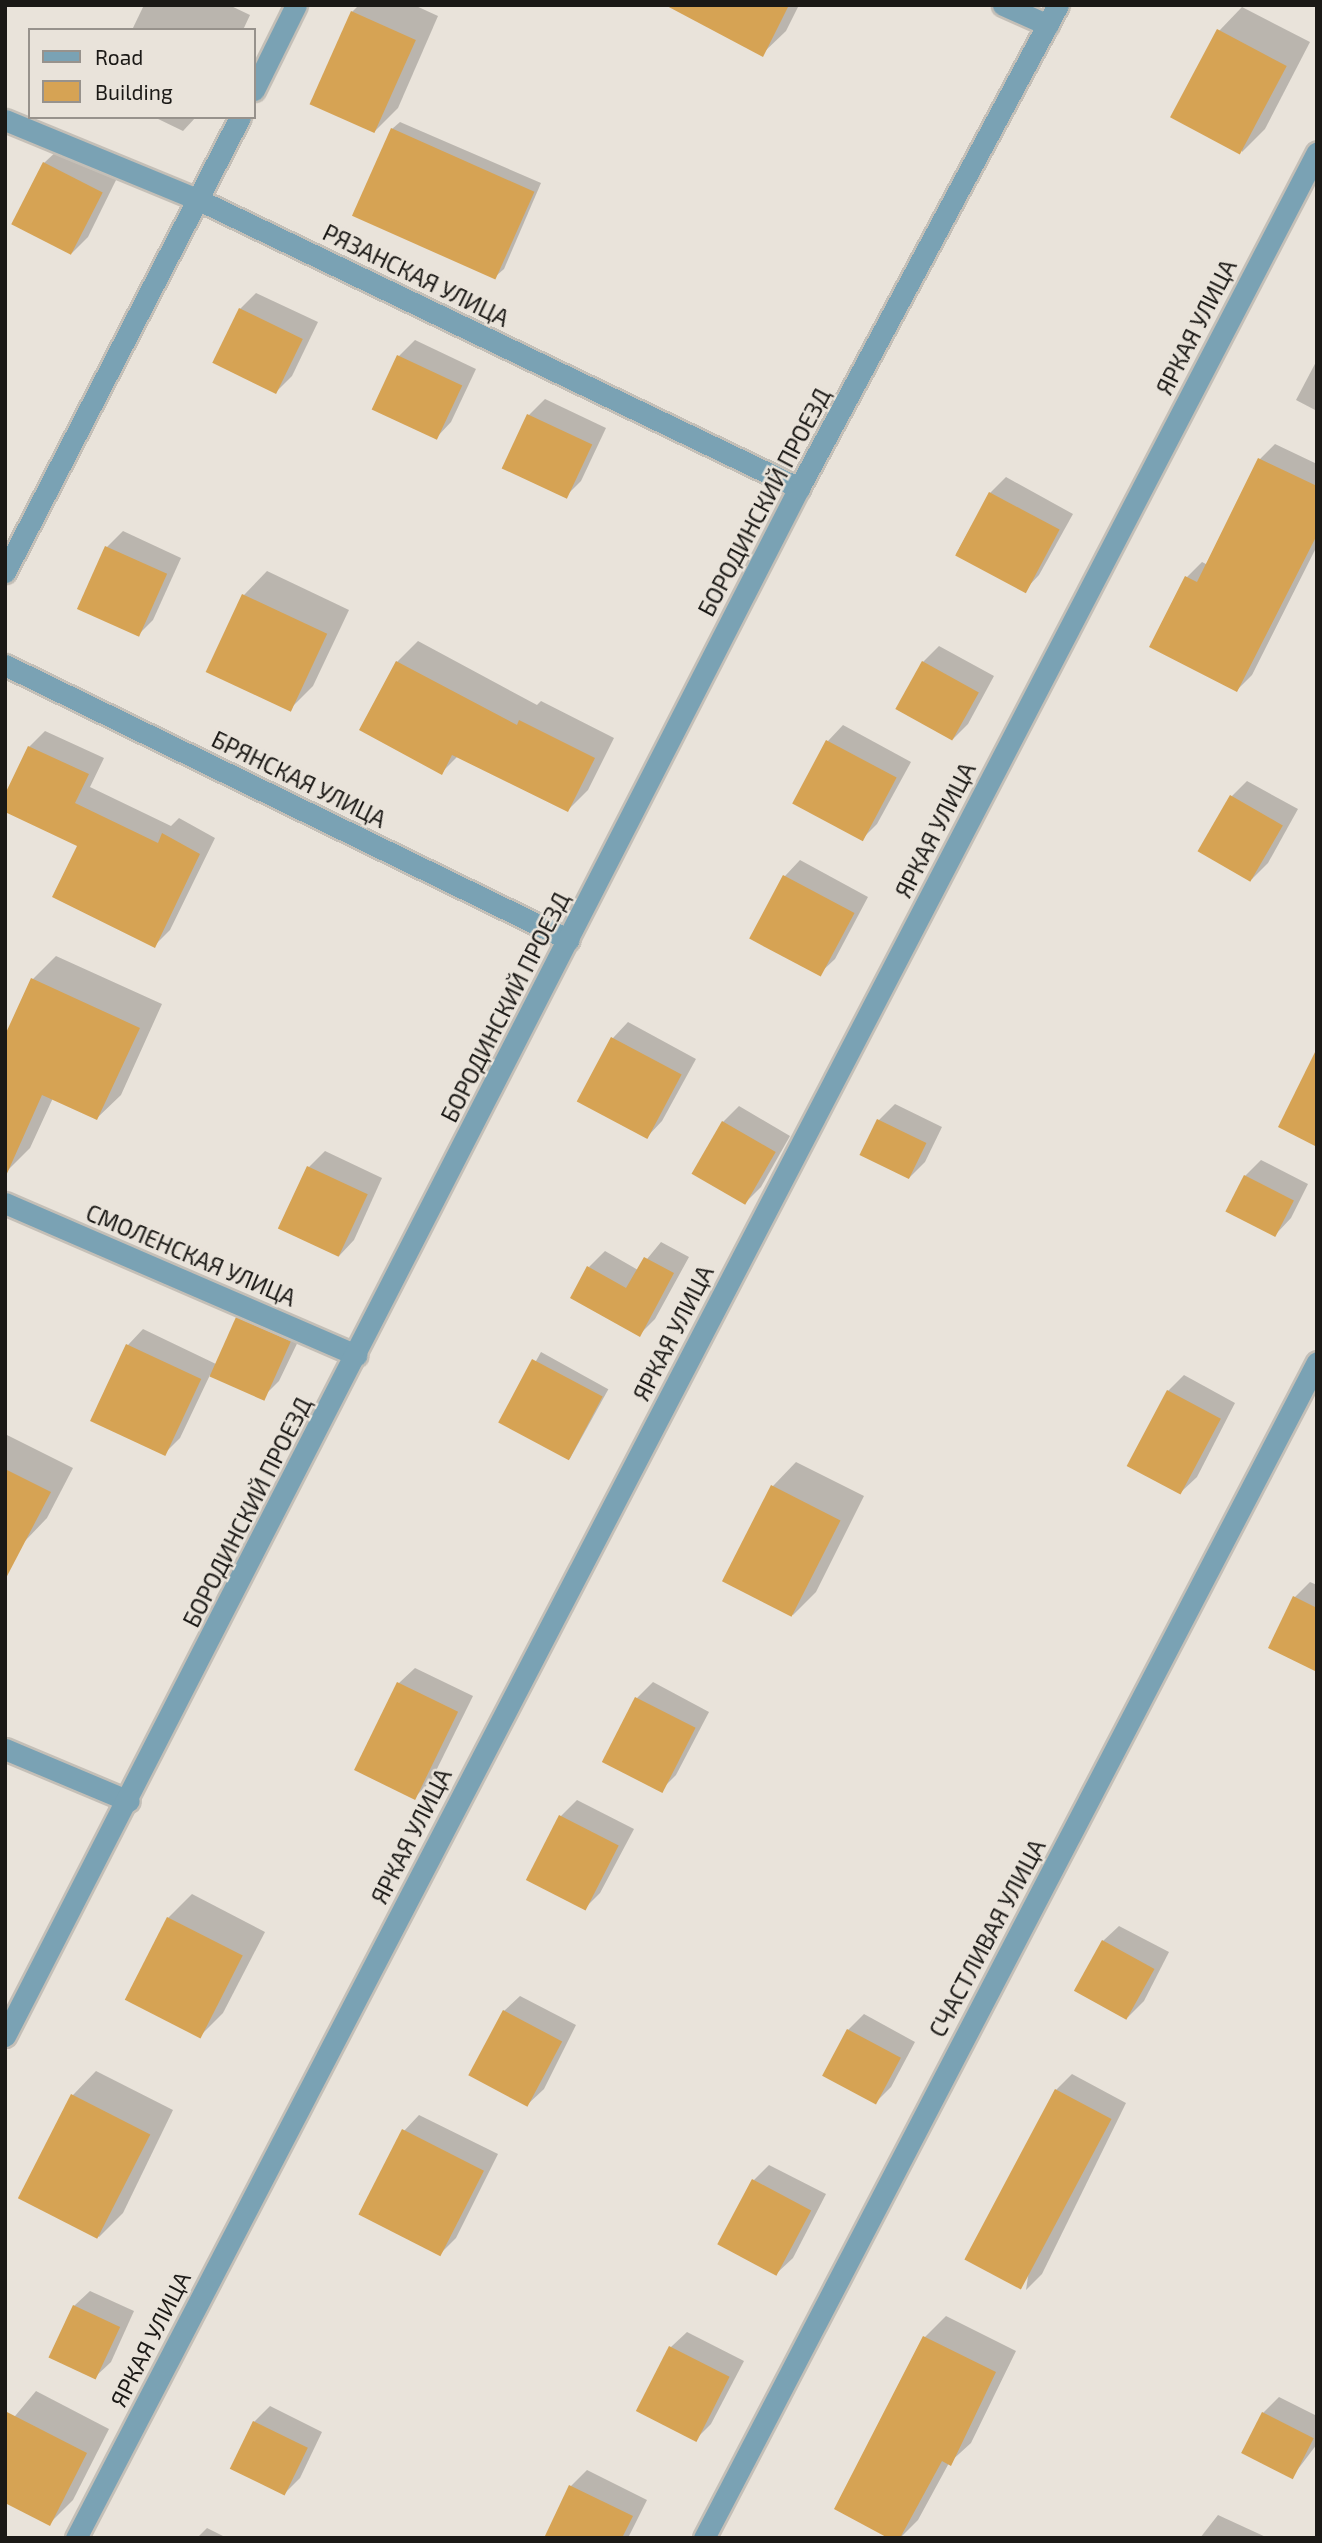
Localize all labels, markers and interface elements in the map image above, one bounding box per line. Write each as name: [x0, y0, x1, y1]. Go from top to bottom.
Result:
legend: [28, 28, 256, 119]
text: Road: [95, 44, 143, 69]
text: Building: [95, 79, 173, 104]
street label: РЯЗАНСКАЯ УЛИЦА: [319, 218, 513, 332]
street label: ЯРКАЯ УЛИЦА: [1150, 255, 1242, 399]
street label: БОРОДИНСКИЙ ПРОЕЗД: [692, 383, 836, 621]
street label: БРЯНСКАЯ УЛИЦА: [207, 725, 391, 833]
street label: ЯРКАЯ УЛИЦА: [889, 758, 981, 902]
street label: БОРОДИНСКИЙ ПРОЕЗД: [435, 887, 575, 1127]
street label: СМОЛЕНСКАЯ УЛИЦА: [82, 1198, 300, 1312]
street label: ЯРКАЯ УЛИЦА: [627, 1261, 719, 1405]
street label: БОРОДИНСКИЙ ПРОЕЗД: [177, 1392, 317, 1632]
street label: ЯРКАЯ УЛИЦА: [365, 1764, 457, 1908]
street label: СЧАСТЛИВАЯ УЛИЦА: [923, 1834, 1051, 2042]
street label: ЯРКАЯ УЛИЦА: [104, 2267, 196, 2411]

